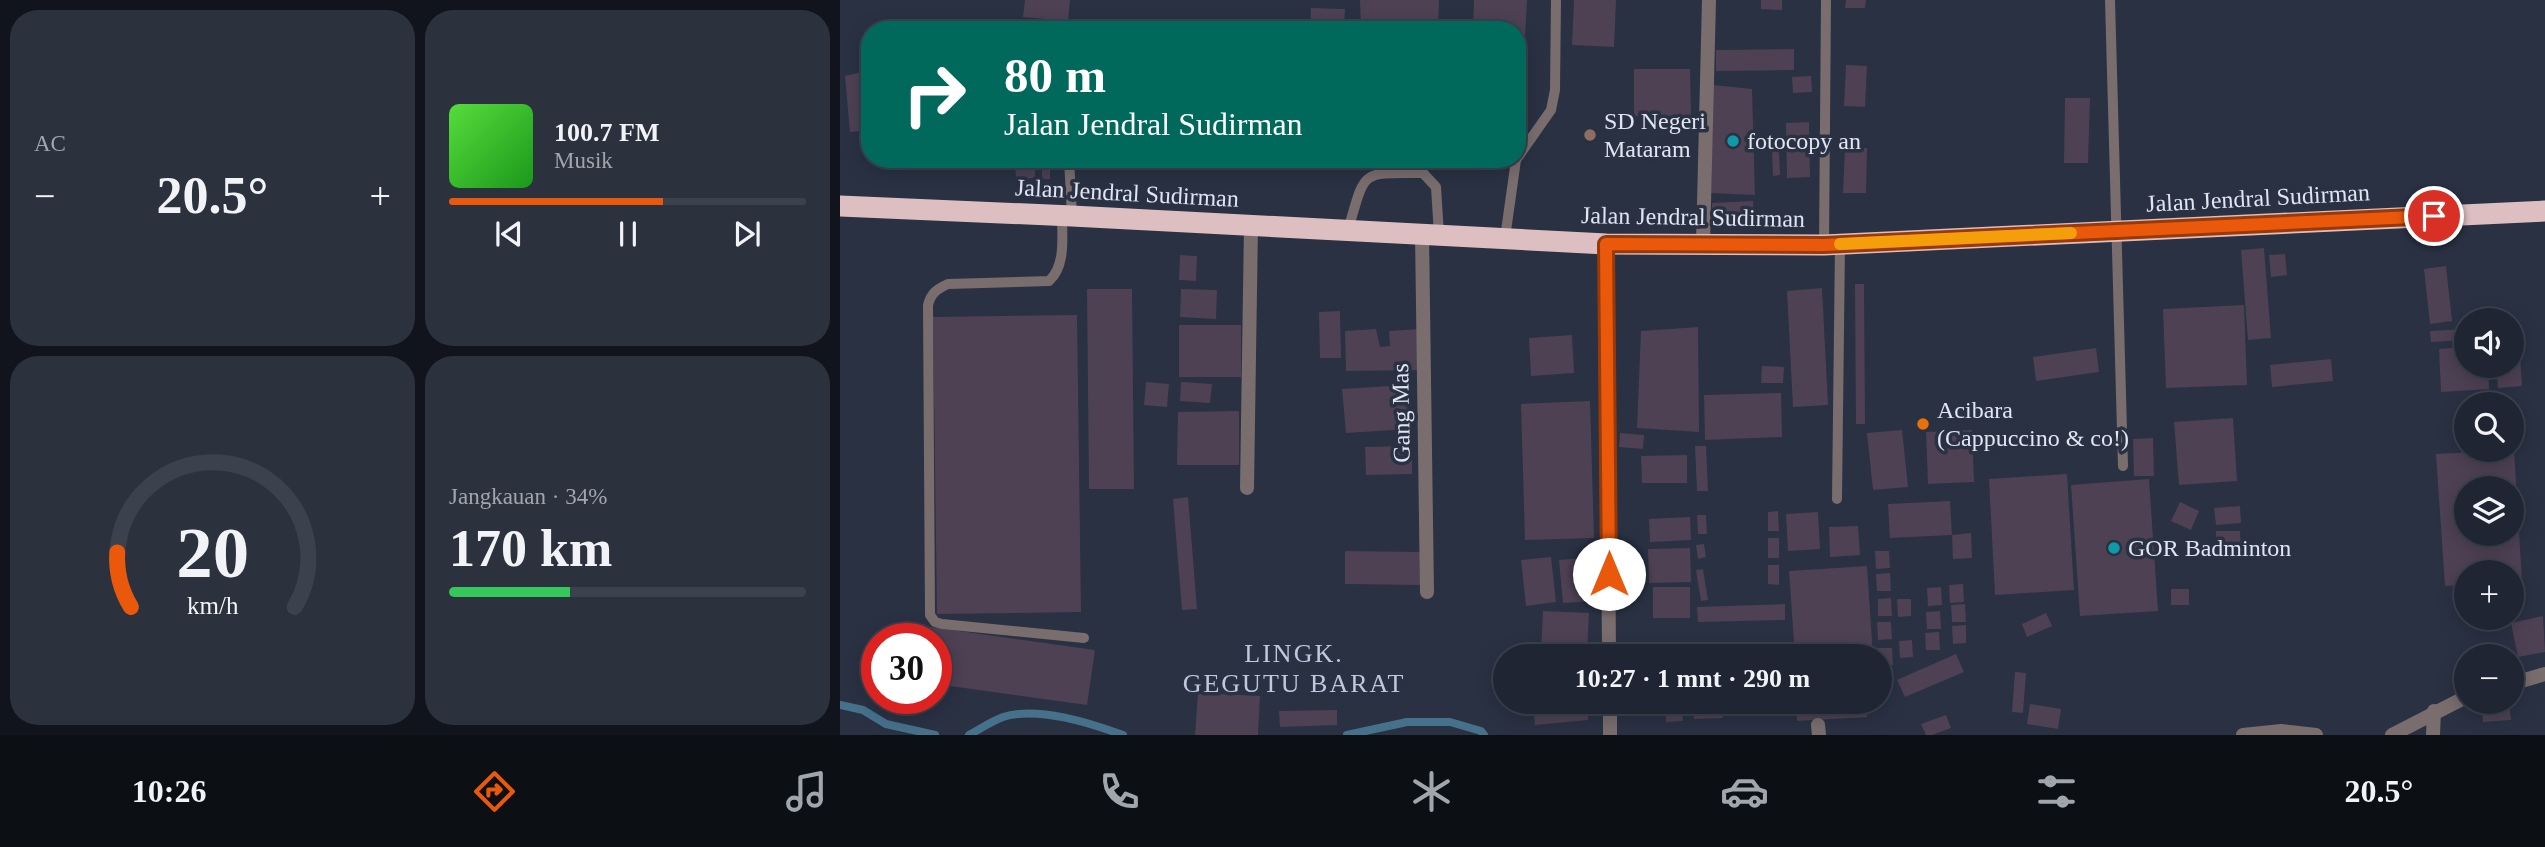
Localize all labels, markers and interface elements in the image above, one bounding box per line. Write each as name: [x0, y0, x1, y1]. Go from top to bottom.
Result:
text: 80 m: [1004, 48, 1106, 103]
icon: right: [889, 49, 980, 140]
text: Jalan Jendral Sudirman: [1004, 106, 1303, 142]
place label: SD Negeri Mataram: [1604, 108, 1706, 162]
text: 100.7 FM: [554, 118, 659, 147]
marker: SD Negeri Mataram: [1582, 127, 1598, 143]
place label: fotocopy an: [1747, 128, 1861, 154]
text: AC: [34, 131, 66, 156]
marker: fotocopy an: [1725, 133, 1741, 149]
text: Musik: [554, 148, 613, 173]
text: 20.5°: [157, 167, 268, 224]
street label: Jalan Jendral Sudirman: [1014, 174, 1240, 212]
text: −: [34, 175, 55, 217]
text: +: [370, 175, 391, 217]
street label: Jalan Jendral Sudirman: [2145, 179, 2371, 217]
pin: [2404, 186, 2464, 246]
icon: arrive: [2415, 197, 2453, 235]
street label: Jalan Jendral Sudirman: [1581, 202, 1805, 232]
icon: previous: [490, 215, 528, 253]
icon: pause: [609, 215, 647, 253]
icon: next: [728, 215, 766, 253]
map controls: [2454, 308, 2524, 714]
button: sound: [2454, 308, 2524, 378]
street label: Gang Mas: [1387, 363, 1415, 463]
button: search: [2454, 392, 2524, 462]
place label: Acibara (Cappuccino & co!): [1937, 397, 2129, 451]
marker: Acibara (Cappuccino & co!): [1915, 416, 1931, 432]
button: layers: [2454, 476, 2524, 546]
text: Jangkauan · 34%: [449, 484, 607, 509]
text: 20: [176, 512, 249, 593]
text: 170 km: [449, 520, 612, 577]
place label: GOR Badminton: [2128, 535, 2291, 561]
position arrow: [1572, 537, 1646, 611]
marker: GOR Badminton: [2106, 540, 2122, 556]
button: +: [2454, 560, 2524, 630]
text: km/h: [187, 591, 239, 618]
speed limit sign: 30: [861, 623, 952, 714]
district label: LINGK. GEGUTU BARAT: [1183, 639, 1405, 698]
button: −: [2454, 644, 2524, 714]
text: 10:27 · 1 mnt · 290 m: [1575, 664, 1810, 693]
icon: directions: [470, 767, 519, 816]
icon: music: [782, 767, 831, 816]
icon: phone: [1095, 767, 1144, 816]
icon: climate: [1407, 767, 1456, 816]
icon: car: [1720, 767, 1769, 816]
icon: filters: [2032, 767, 2081, 816]
text: 10:26: [132, 773, 206, 809]
text: 20.5°: [2344, 773, 2413, 809]

